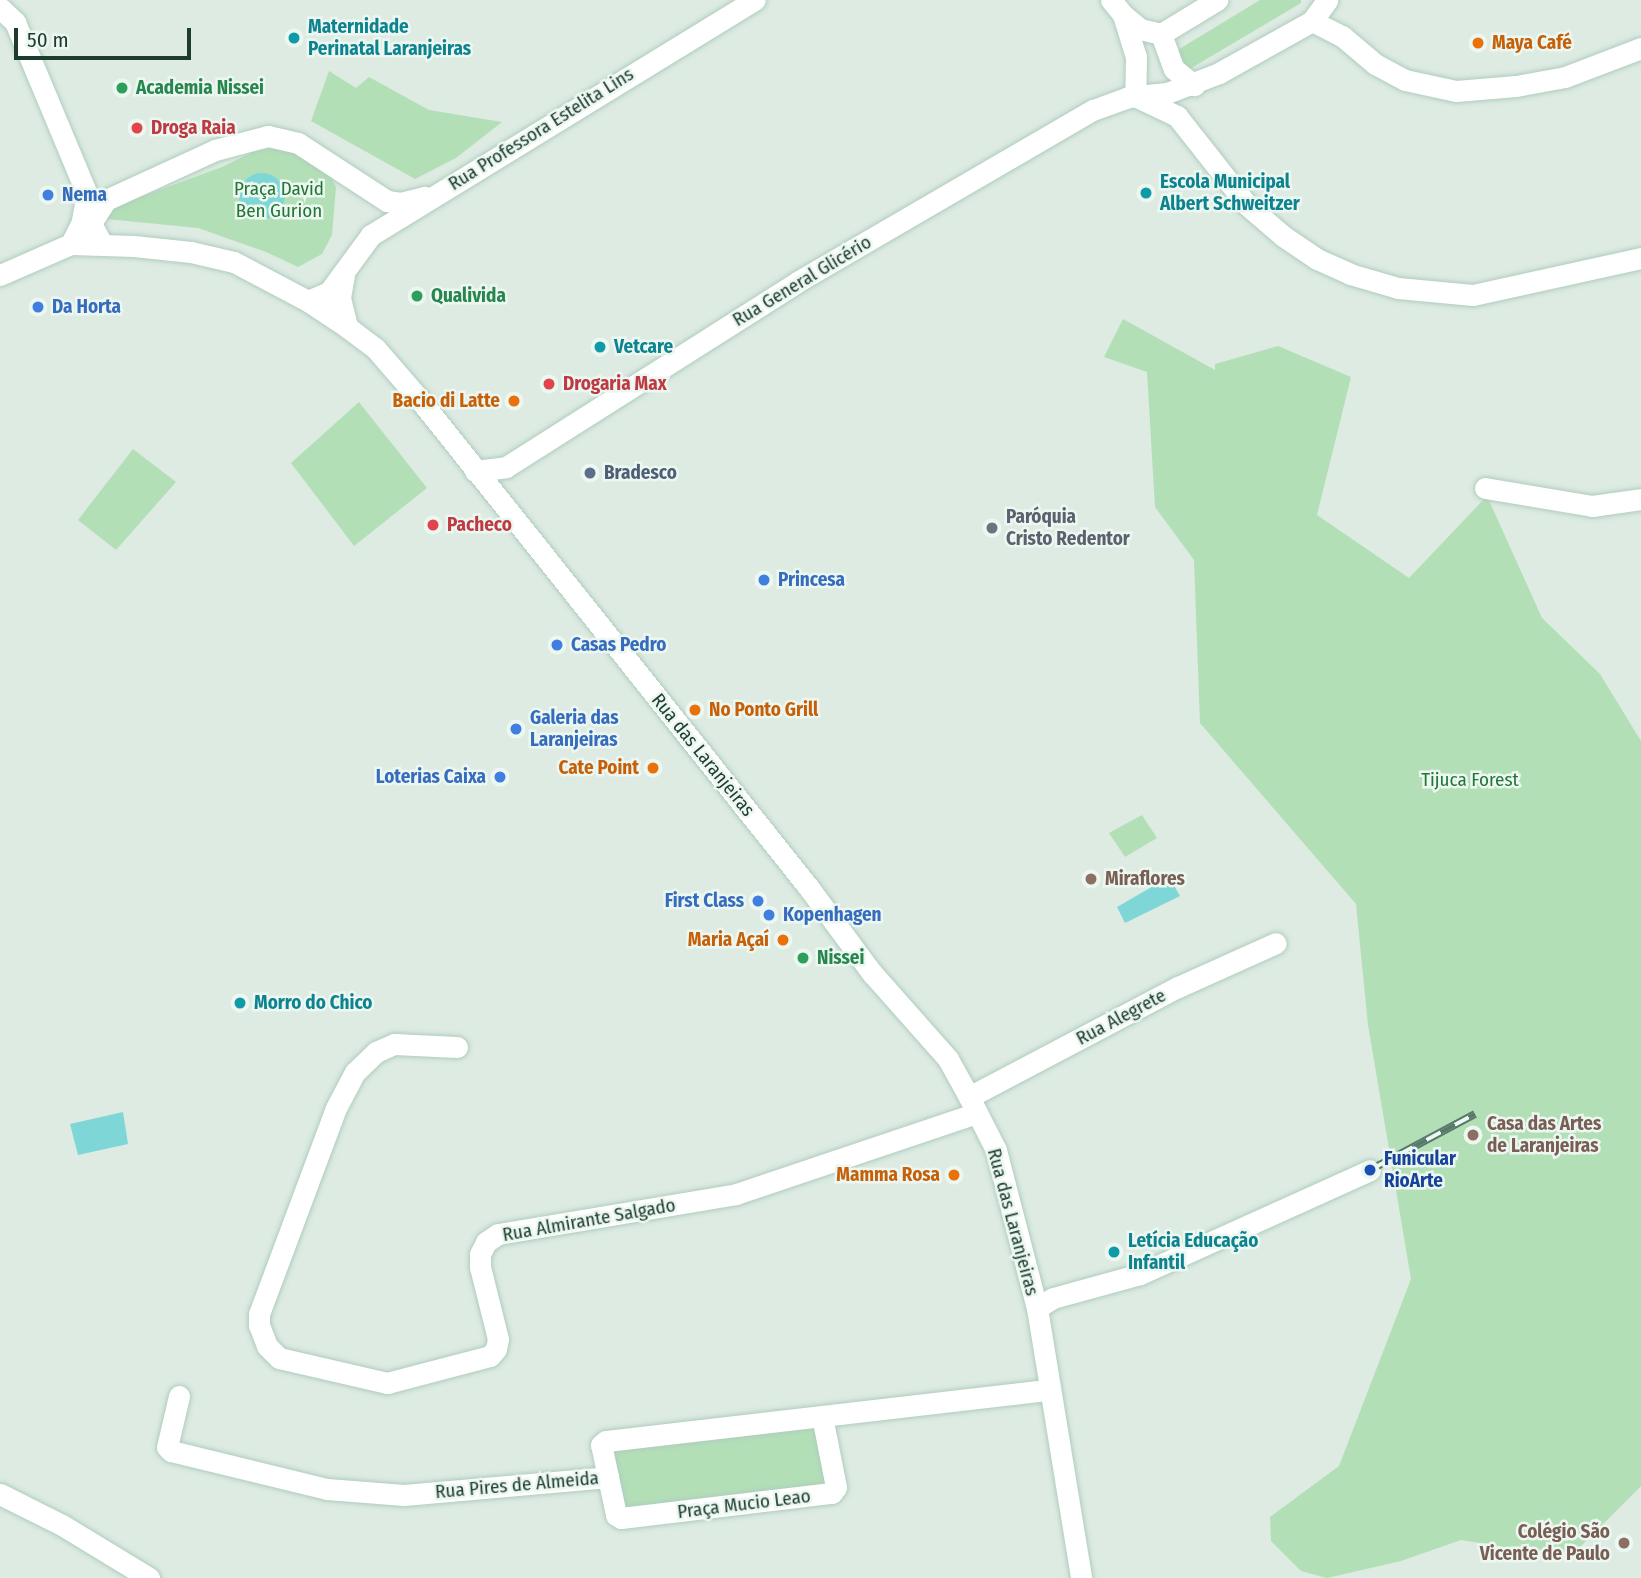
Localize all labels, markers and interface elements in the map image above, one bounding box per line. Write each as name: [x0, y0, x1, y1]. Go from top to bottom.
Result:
scale bar: [18, 14, 194, 58]
place label: Maternidade Perinatal Laranjeiras: [308, 16, 471, 60]
text: 50 m: [27, 27, 69, 53]
marker: Maternidade Perinatal Laranjeiras: [286, 30, 302, 46]
place label: Maya Café: [1492, 32, 1572, 54]
marker: Maya Café: [1470, 35, 1486, 51]
street label: Rua Professora Estelita Lins: [444, 63, 638, 195]
place label: Academia Nissei: [136, 77, 264, 99]
marker: Academia Nissei: [114, 80, 130, 96]
place label: Droga Raia: [151, 117, 236, 139]
marker: Droga Raia: [129, 120, 145, 136]
place label: Escola Municipal Albert Schweitzer: [1160, 171, 1300, 215]
park label: Praça David Ben Gurion: [234, 178, 324, 222]
place label: Nema: [62, 184, 107, 206]
marker: Escola Municipal Albert Schweitzer: [1138, 185, 1154, 201]
marker: Nema: [40, 187, 56, 203]
street label: Rua General Glicério: [729, 231, 875, 331]
place label: Qualivida: [431, 285, 506, 307]
marker: Qualivida: [409, 288, 425, 304]
place label: Da Horta: [52, 296, 121, 318]
marker: Da Horta: [30, 299, 46, 315]
place label: Vetcare: [614, 336, 673, 358]
marker: Vetcare: [592, 339, 608, 355]
place label: Drogaria Max: [563, 373, 667, 395]
marker: Drogaria Max: [541, 376, 557, 392]
place label: Bacio di Latte: [393, 390, 500, 412]
marker: Bacio di Latte: [506, 393, 522, 409]
place label: Bradesco: [604, 462, 677, 484]
marker: Bradesco: [582, 465, 598, 481]
place label: Paróquia Cristo Redentor: [1006, 506, 1130, 550]
place label: Pacheco: [447, 514, 512, 536]
marker: Pacheco: [425, 517, 441, 533]
marker: Paróquia Cristo Redentor: [984, 520, 1000, 536]
place label: Princesa: [778, 569, 845, 591]
marker: Princesa: [756, 572, 772, 588]
place label: Casas Pedro: [571, 634, 666, 656]
marker: Casas Pedro: [549, 637, 565, 653]
street label: Rua das Laranjeiras: [647, 689, 759, 821]
place label: No Ponto Grill: [709, 699, 818, 721]
marker: No Ponto Grill: [687, 702, 703, 718]
place label: Galeria das Laranjeiras: [530, 707, 618, 751]
marker: Galeria das Laranjeiras: [508, 721, 524, 737]
place label: Cate Point: [558, 757, 639, 779]
marker: Cate Point: [645, 760, 661, 776]
place label: Loterias Caixa: [376, 766, 486, 788]
marker: Loterias Caixa: [492, 769, 508, 785]
park label: Tijuca Forest: [1421, 769, 1519, 791]
place label: Miraflores: [1105, 868, 1185, 890]
marker: Miraflores: [1083, 871, 1099, 887]
place label: First Class: [665, 890, 744, 912]
marker: First Class: [750, 893, 766, 909]
place label: Kopenhagen: [783, 904, 882, 926]
marker: Kopenhagen: [761, 907, 777, 923]
place label: Maria Açaí: [688, 929, 769, 951]
marker: Maria Açaí: [775, 932, 791, 948]
place label: Nissei: [817, 947, 864, 969]
marker: Nissei: [795, 950, 811, 966]
street label: Rua Alegrete: [1072, 984, 1170, 1050]
place label: Morro do Chico: [254, 992, 372, 1014]
marker: Morro do Chico: [232, 995, 248, 1011]
place label: Casa das Artes de Laranjeiras: [1487, 1113, 1601, 1157]
marker: Casa das Artes de Laranjeiras: [1465, 1127, 1481, 1143]
street label: Rua das Laranjeiras: [982, 1146, 1044, 1298]
place label: Funicular RioArte: [1384, 1148, 1456, 1192]
marker: Funicular RioArte: [1362, 1162, 1378, 1178]
place label: Mamma Rosa: [836, 1164, 940, 1186]
marker: Mamma Rosa: [946, 1167, 962, 1183]
street label: Rua Almirante Salgado: [501, 1194, 677, 1246]
place label: Letícia Educação Infantil: [1128, 1230, 1258, 1274]
marker: Letícia Educação Infantil: [1106, 1244, 1122, 1260]
street label: Rua Pires de Almeida: [434, 1466, 600, 1504]
street label: Praça Mucio Leao: [676, 1485, 812, 1523]
place label: Colégio São Vicente de Paulo: [1480, 1521, 1610, 1565]
marker: Colégio São Vicente de Paulo: [1616, 1535, 1632, 1551]

